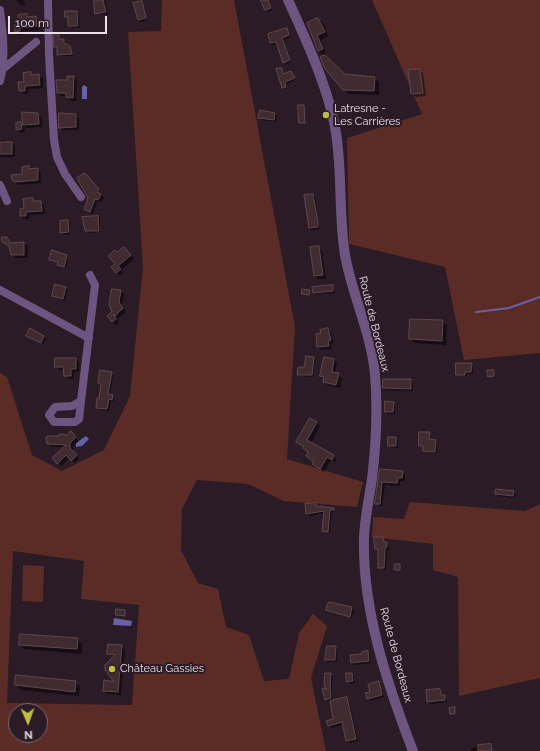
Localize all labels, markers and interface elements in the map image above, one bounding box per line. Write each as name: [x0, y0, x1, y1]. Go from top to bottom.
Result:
scale bar: [10, 8, 109, 34]
text: 100 m: [15, 16, 49, 30]
place label: Latresne - Les Carrières: [334, 102, 400, 128]
marker: Latresne - Les Carrières: [321, 110, 331, 120]
street label: Route de Bordeaux: [356, 275, 392, 373]
street label: Route de Bordeaux: [377, 606, 415, 704]
place label: Château Gassies: [120, 662, 204, 676]
marker: Château Gassies: [107, 664, 117, 674]
north arrow: [8, 703, 48, 743]
text: N: [24, 728, 33, 741]

